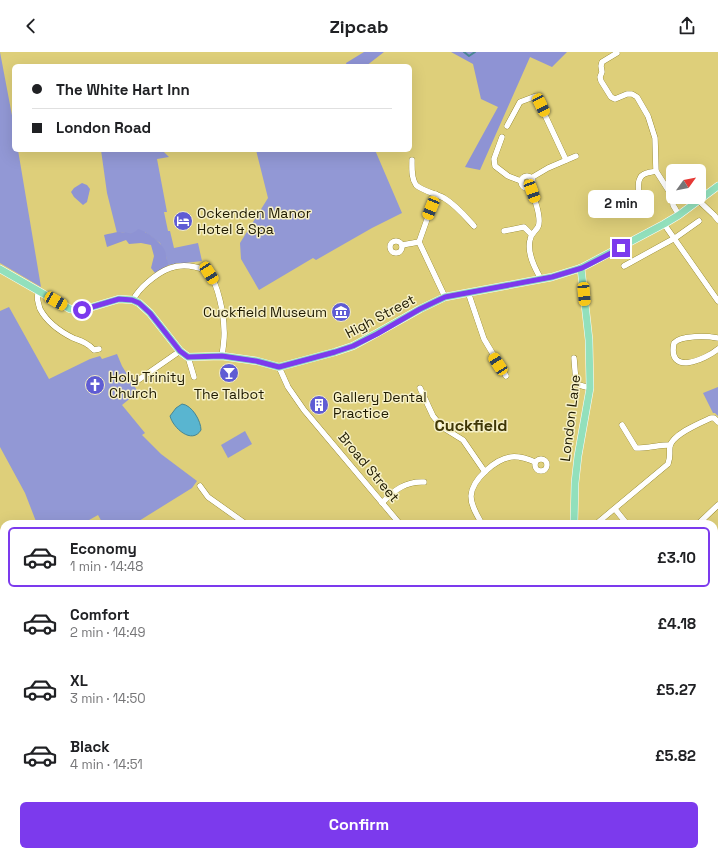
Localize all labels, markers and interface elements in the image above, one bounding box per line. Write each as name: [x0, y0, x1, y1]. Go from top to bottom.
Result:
icon: back: [20, 15, 42, 37]
text: Zipcab: [329, 15, 389, 38]
icon: share: [676, 15, 698, 37]
text: The White Hart Inn: [56, 80, 190, 99]
car: [530, 92, 552, 118]
text: London Road: [56, 118, 151, 137]
north arrow: [666, 164, 706, 204]
map controls: [666, 164, 706, 204]
car: [522, 178, 542, 204]
callout: 2 min: [588, 190, 654, 218]
car: [421, 195, 441, 221]
text: 2 min: [604, 195, 638, 212]
place label: Ockenden Manor Hotel & Spa: [197, 204, 311, 238]
hotel icon: Ockenden Manor Hotel & Spa: [172, 210, 194, 232]
route end: [612, 239, 630, 257]
car: [197, 260, 221, 286]
car: [577, 282, 591, 306]
car: [43, 290, 69, 312]
street label: High Street: [342, 290, 418, 342]
route start: [73, 301, 91, 319]
museum icon: Cuckfield Museum: [330, 301, 352, 323]
place label: Cuckfield Museum: [203, 303, 327, 321]
car: [486, 351, 510, 377]
bar icon: The Talbot: [218, 362, 240, 384]
place label: Holy Trinity Church: [109, 368, 185, 402]
church icon: Holy Trinity Church: [84, 374, 106, 396]
street label: London Lane: [556, 374, 584, 462]
place label: The Talbot: [194, 385, 264, 403]
place label: Gallery Dental Practice: [333, 388, 427, 422]
building icon: Gallery Dental Practice: [308, 394, 330, 416]
district label: Cuckfield: [434, 415, 508, 436]
street label: Broad Street: [334, 428, 404, 506]
icon: car: [22, 539, 58, 575]
text: Economy: [70, 539, 137, 558]
text: £3.10: [657, 548, 696, 567]
text: 1 min · 14:48: [70, 558, 143, 575]
icon: car: [22, 605, 58, 641]
text: Comfort: [70, 605, 130, 624]
text: £4.18: [657, 614, 696, 633]
text: 2 min · 14:49: [70, 624, 146, 641]
icon: car: [22, 671, 58, 707]
text: XL: [70, 671, 88, 690]
text: £5.27: [656, 680, 696, 699]
text: 3 min · 14:50: [70, 690, 146, 707]
icon: car: [22, 737, 58, 773]
text: Black: [70, 737, 110, 756]
text: £5.82: [655, 746, 696, 765]
text: 4 min · 14:51: [70, 756, 143, 773]
button: Confirm: [20, 802, 698, 848]

